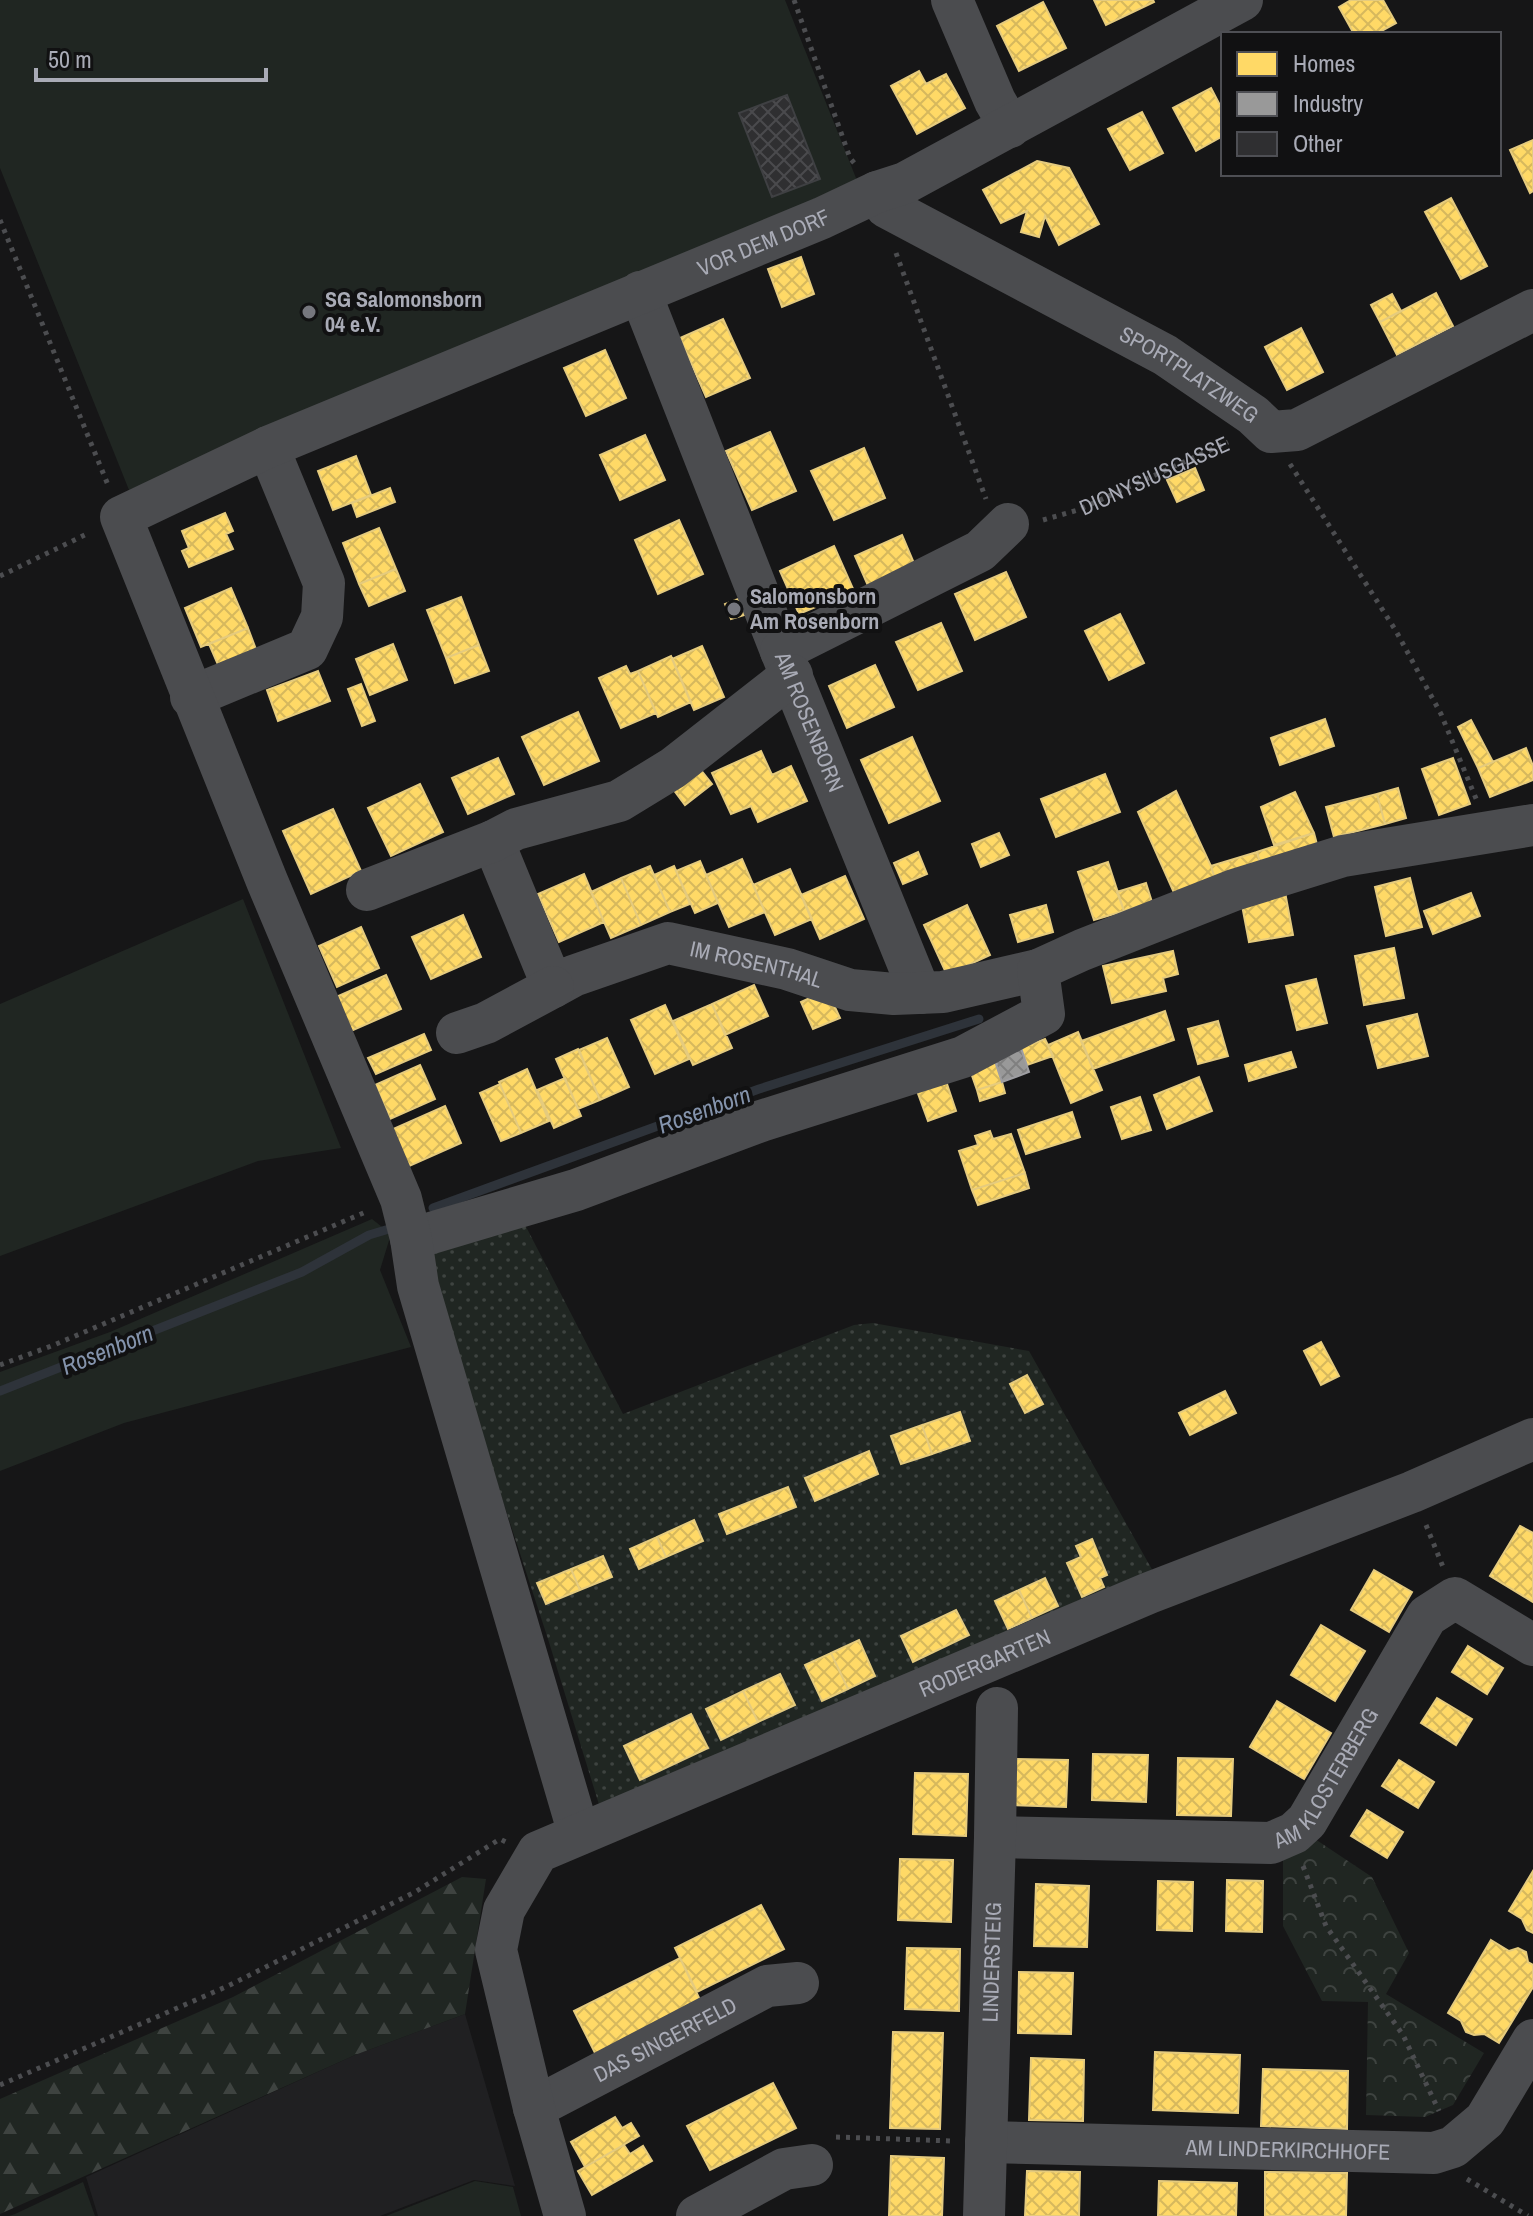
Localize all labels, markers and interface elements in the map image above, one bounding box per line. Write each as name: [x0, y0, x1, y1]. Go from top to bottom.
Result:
scale bar: [36, 32, 266, 82]
legend: [1221, 32, 1501, 176]
text: 50 m: [48, 43, 92, 75]
text: Homes: [1293, 47, 1355, 79]
text: Industry: [1293, 87, 1363, 119]
text: Other: [1293, 127, 1343, 159]
street label: VOR DEM DORF: [693, 202, 835, 283]
place label: SG Salomonsborn 04 e.V.: [325, 284, 482, 339]
marker: SG Salomonsborn 04 e.V.: [300, 303, 318, 321]
street label: SPORTPLATZWEG: [1114, 319, 1265, 430]
street label: DIONYSIUSGASSE: [1074, 428, 1234, 523]
place label: Salomonsborn Am Rosenborn: [750, 581, 879, 636]
marker: Salomonsborn Am Rosenborn: [725, 600, 743, 618]
street label: AM ROSENBORN: [768, 646, 852, 796]
street label: IM ROSENTHAL: [687, 933, 827, 995]
water label: Rosenborn: [653, 1078, 755, 1140]
water label: Rosenborn: [56, 1316, 158, 1382]
street label: RODERGARTEN: [914, 1622, 1055, 1704]
street label: AM KLOSTERBERG: [1268, 1702, 1385, 1856]
street label: LINDERSTEIG: [975, 1901, 1008, 2023]
street label: DAS SINGERFELD: [588, 1990, 742, 2089]
street label: AM LINDERKIRCHHOFE: [1184, 2132, 1391, 2167]

